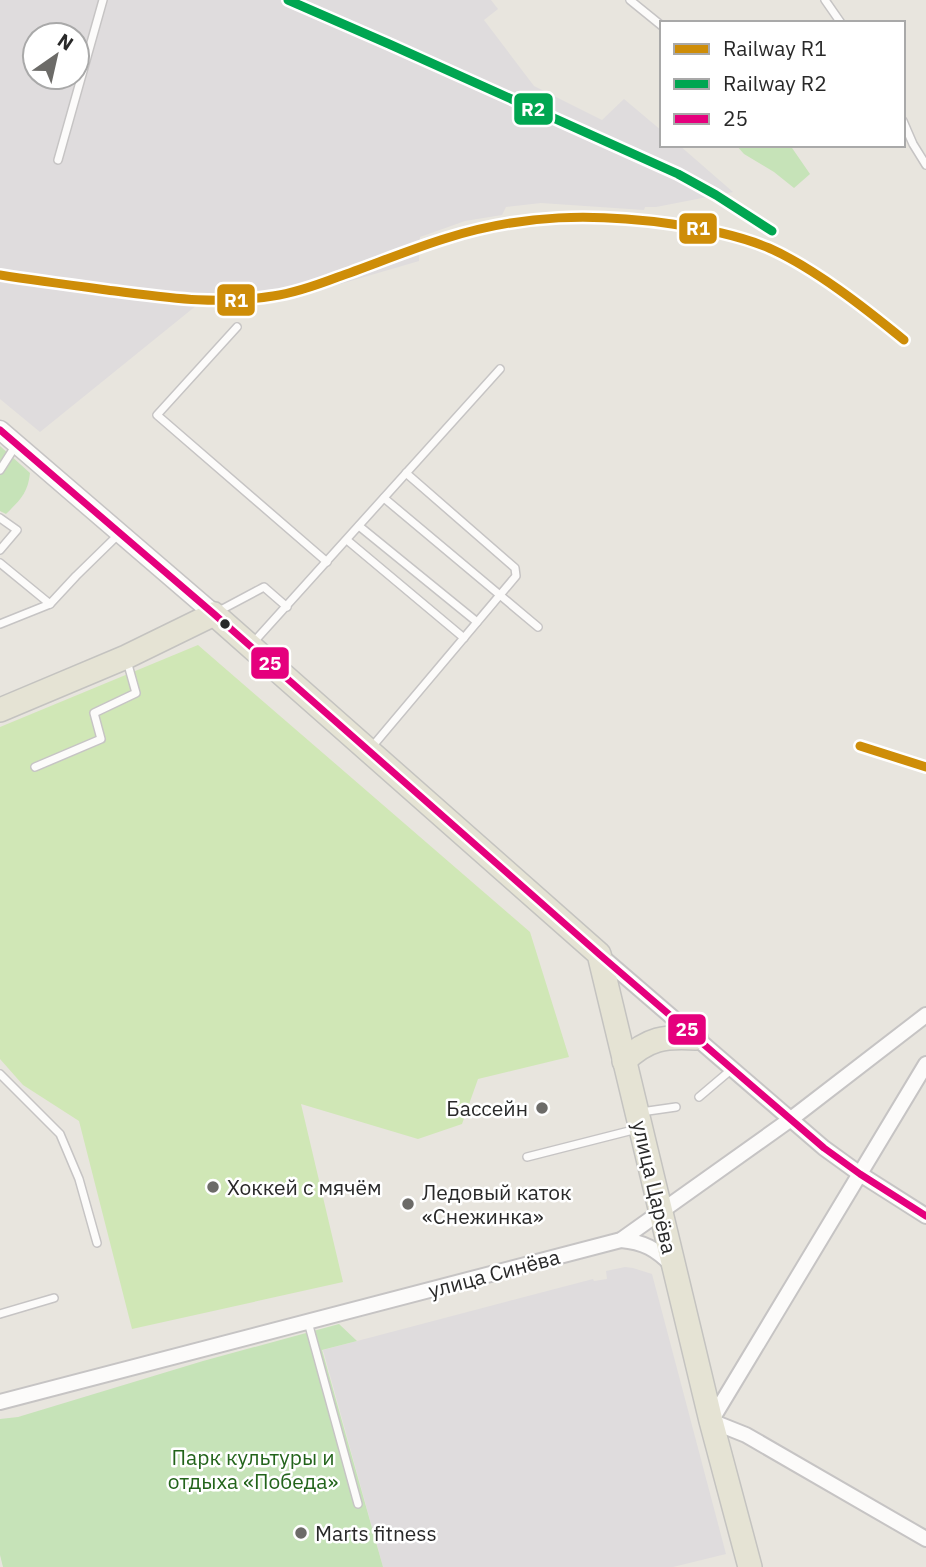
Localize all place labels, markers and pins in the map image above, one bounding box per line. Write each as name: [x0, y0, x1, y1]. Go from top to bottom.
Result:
unlabelled marker: [218, 617, 232, 631]
place label: Бассейн: [446, 1094, 528, 1122]
marker: Бассейн: [534, 1100, 550, 1116]
place label: Хоккей с мячём: [227, 1173, 382, 1201]
place label: Ледовый каток «Снежинка»: [422, 1178, 572, 1230]
marker: Хоккей с мячём: [205, 1179, 221, 1195]
marker: Ледовый каток «Снежинка»: [400, 1196, 416, 1212]
place label: Marts fitness: [315, 1519, 437, 1547]
marker: Marts fitness: [293, 1525, 309, 1541]

